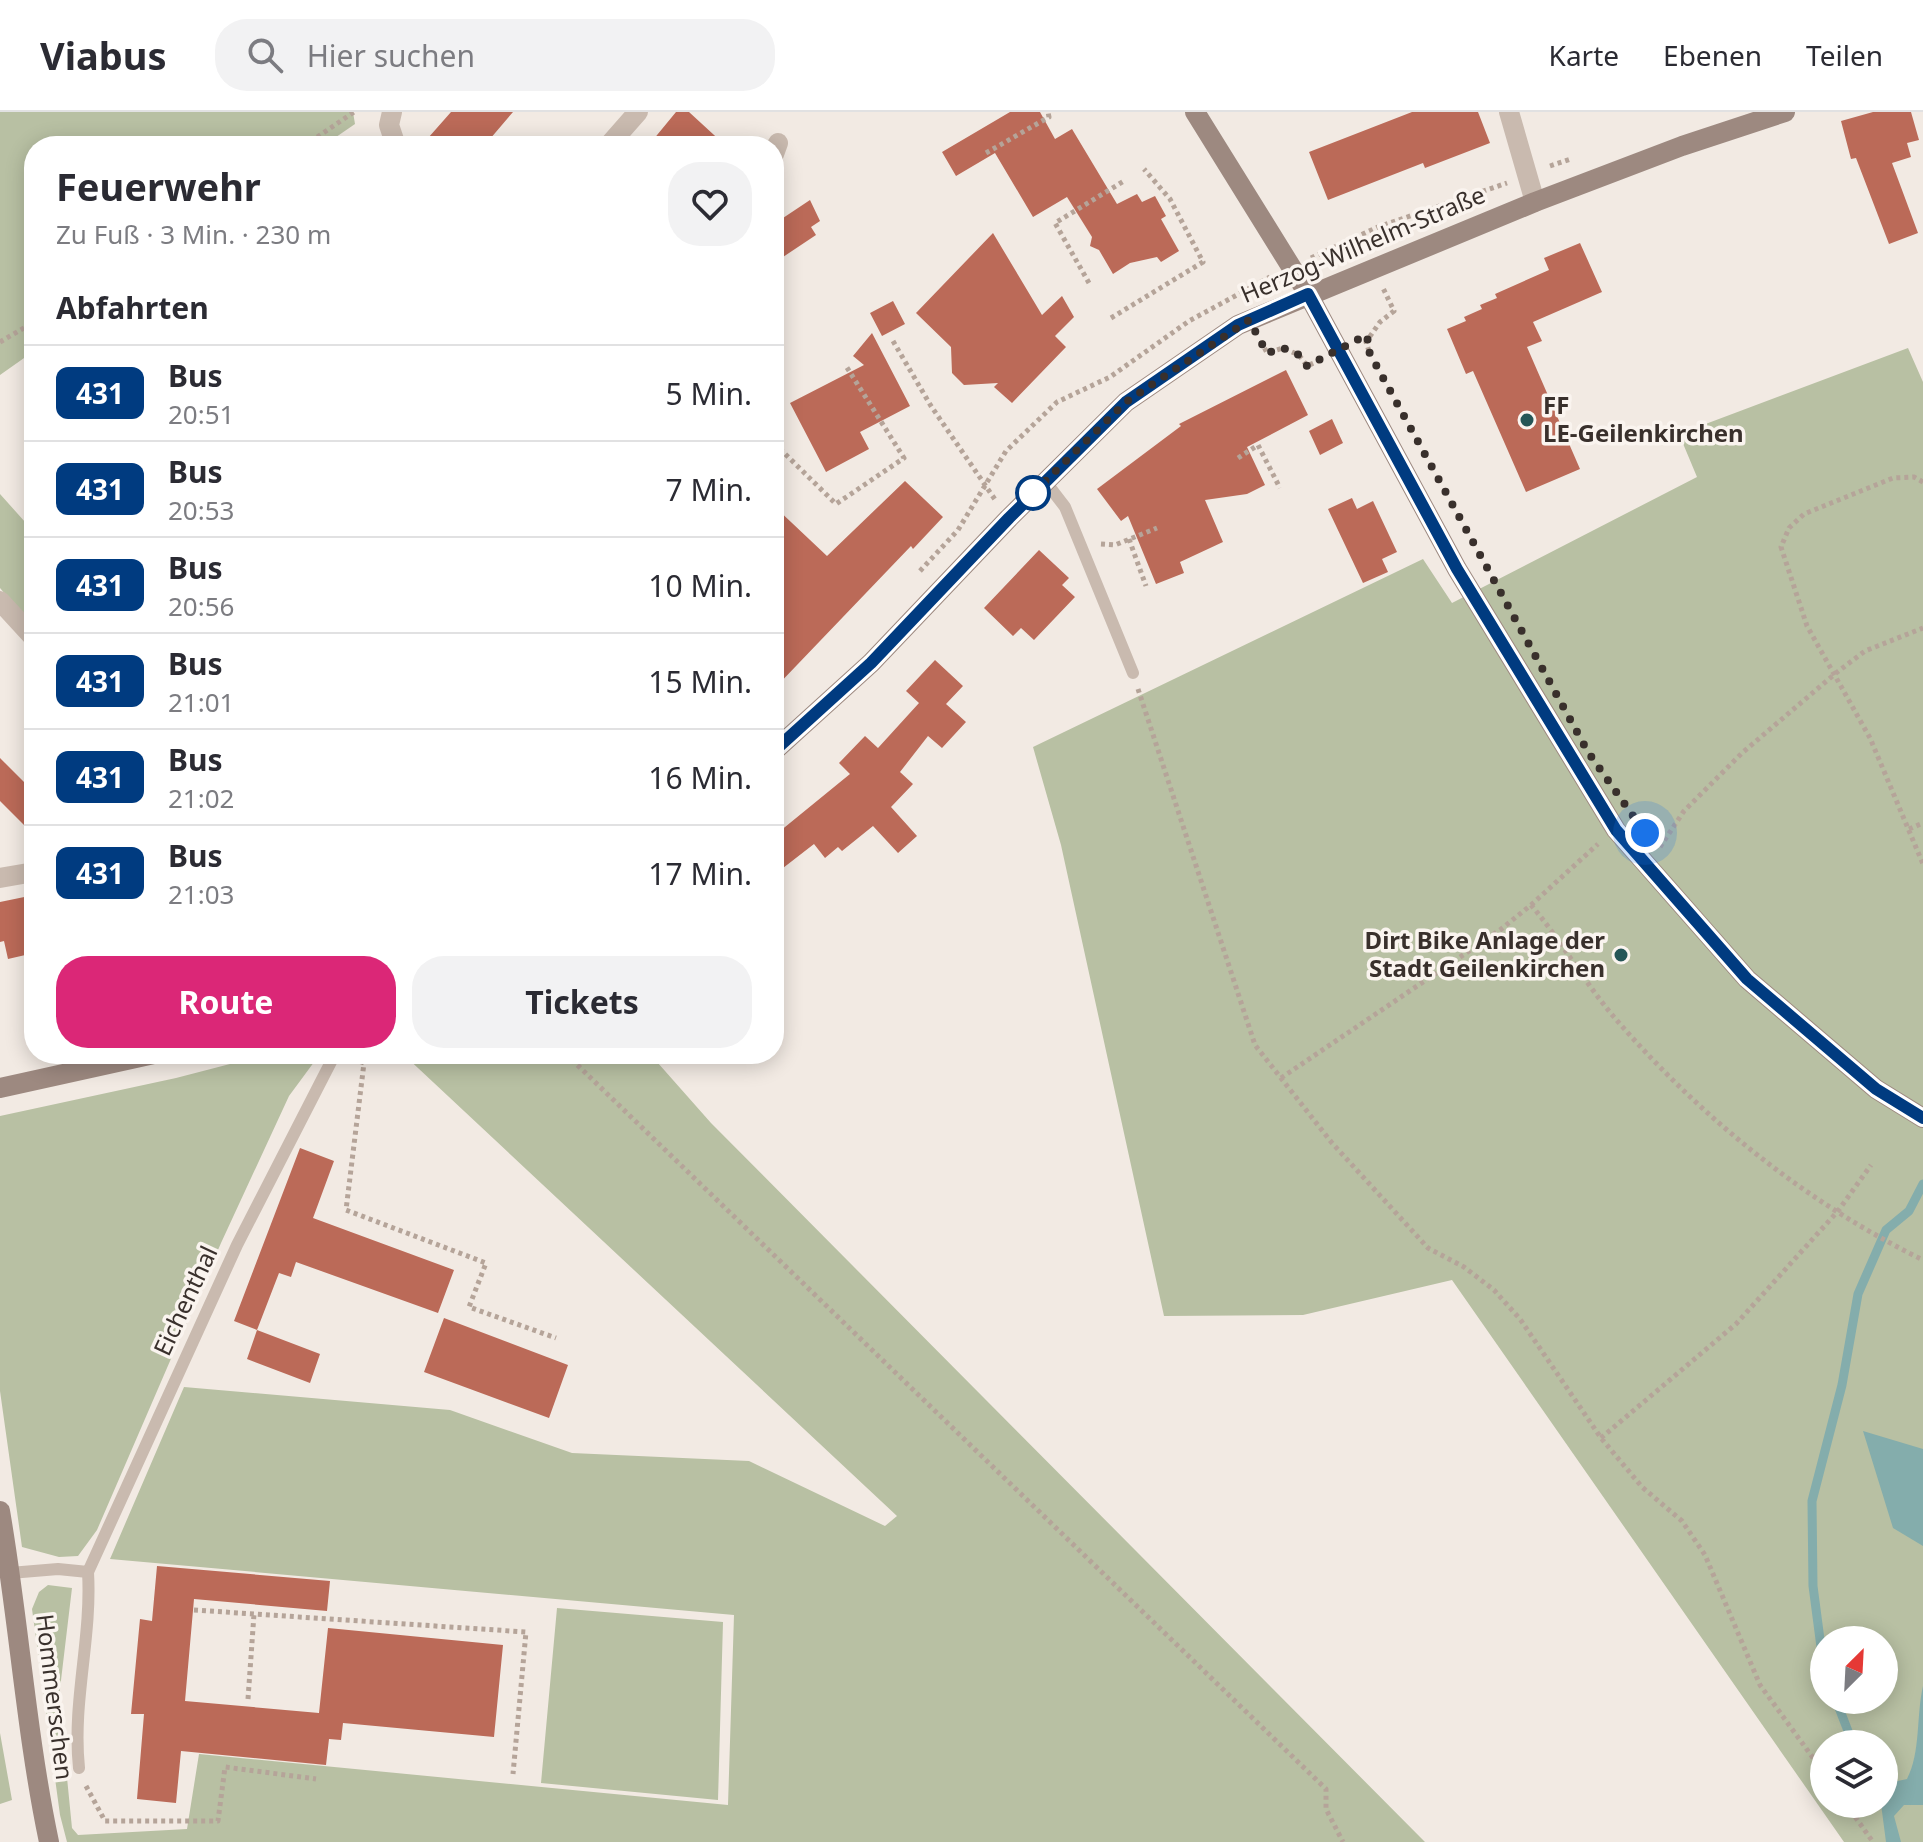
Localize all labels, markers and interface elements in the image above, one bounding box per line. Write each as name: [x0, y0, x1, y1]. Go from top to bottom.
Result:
search box: [215, 19, 775, 91]
text: Viabus: [40, 29, 167, 81]
icon: search: [243, 33, 287, 77]
text: Hier suchen: [307, 35, 475, 76]
text: Karte: [1549, 36, 1619, 74]
text: Ebenen: [1663, 36, 1762, 74]
text: Teilen: [1806, 36, 1883, 74]
text: Feuerwehr: [56, 160, 261, 212]
button: heart: [668, 162, 752, 246]
street label: Herzog-Wilhelm-Straße: [1235, 177, 1490, 310]
text: Zu Fuß · 3 Min. · 230 m: [56, 216, 331, 252]
text: Abfahrten: [56, 287, 209, 328]
text: Bus: [168, 355, 223, 396]
text: 5 Min.: [666, 373, 752, 414]
text: 431: [76, 374, 124, 412]
place label: FF LE-Geilenkirchen: [1543, 388, 1744, 449]
text: 20:51: [168, 396, 234, 432]
marker: FF LE-Geilenkirchen: [1518, 411, 1536, 429]
text: Bus: [168, 451, 223, 492]
text: 7 Min.: [666, 469, 752, 510]
text: 431: [76, 470, 124, 508]
unlabelled marker: [1016, 476, 1050, 510]
text: 20:53: [168, 492, 234, 528]
text: Bus: [168, 547, 223, 588]
text: 10 Min.: [648, 565, 752, 606]
text: 431: [76, 566, 124, 604]
text: 20:56: [168, 588, 234, 624]
text: Bus: [168, 643, 223, 684]
text: 15 Min.: [648, 661, 752, 702]
text: 431: [76, 662, 124, 700]
text: 21:01: [168, 684, 234, 720]
text: Bus: [168, 739, 223, 780]
text: 16 Min.: [648, 757, 752, 798]
text: 431: [76, 758, 124, 796]
text: 21:02: [168, 780, 234, 816]
your location: [1625, 813, 1665, 853]
text: Bus: [168, 835, 223, 876]
text: 17 Min.: [648, 853, 752, 894]
text: 431: [76, 854, 124, 892]
text: 21:03: [168, 876, 234, 912]
place label: Dirt Bike Anlage der Stadt Geilenkirchen: [1365, 923, 1605, 984]
marker: Dirt Bike Anlage der Stadt Geilenkirchen: [1612, 946, 1630, 964]
button: Route: [56, 956, 396, 1048]
button: Tickets: [412, 956, 752, 1048]
street label: Eichenthal: [145, 1240, 224, 1361]
street label: Hommerschen: [29, 1612, 82, 1782]
north arrow: [1810, 1626, 1898, 1714]
map controls: [1810, 1626, 1898, 1818]
button: layers: [1810, 1730, 1898, 1818]

